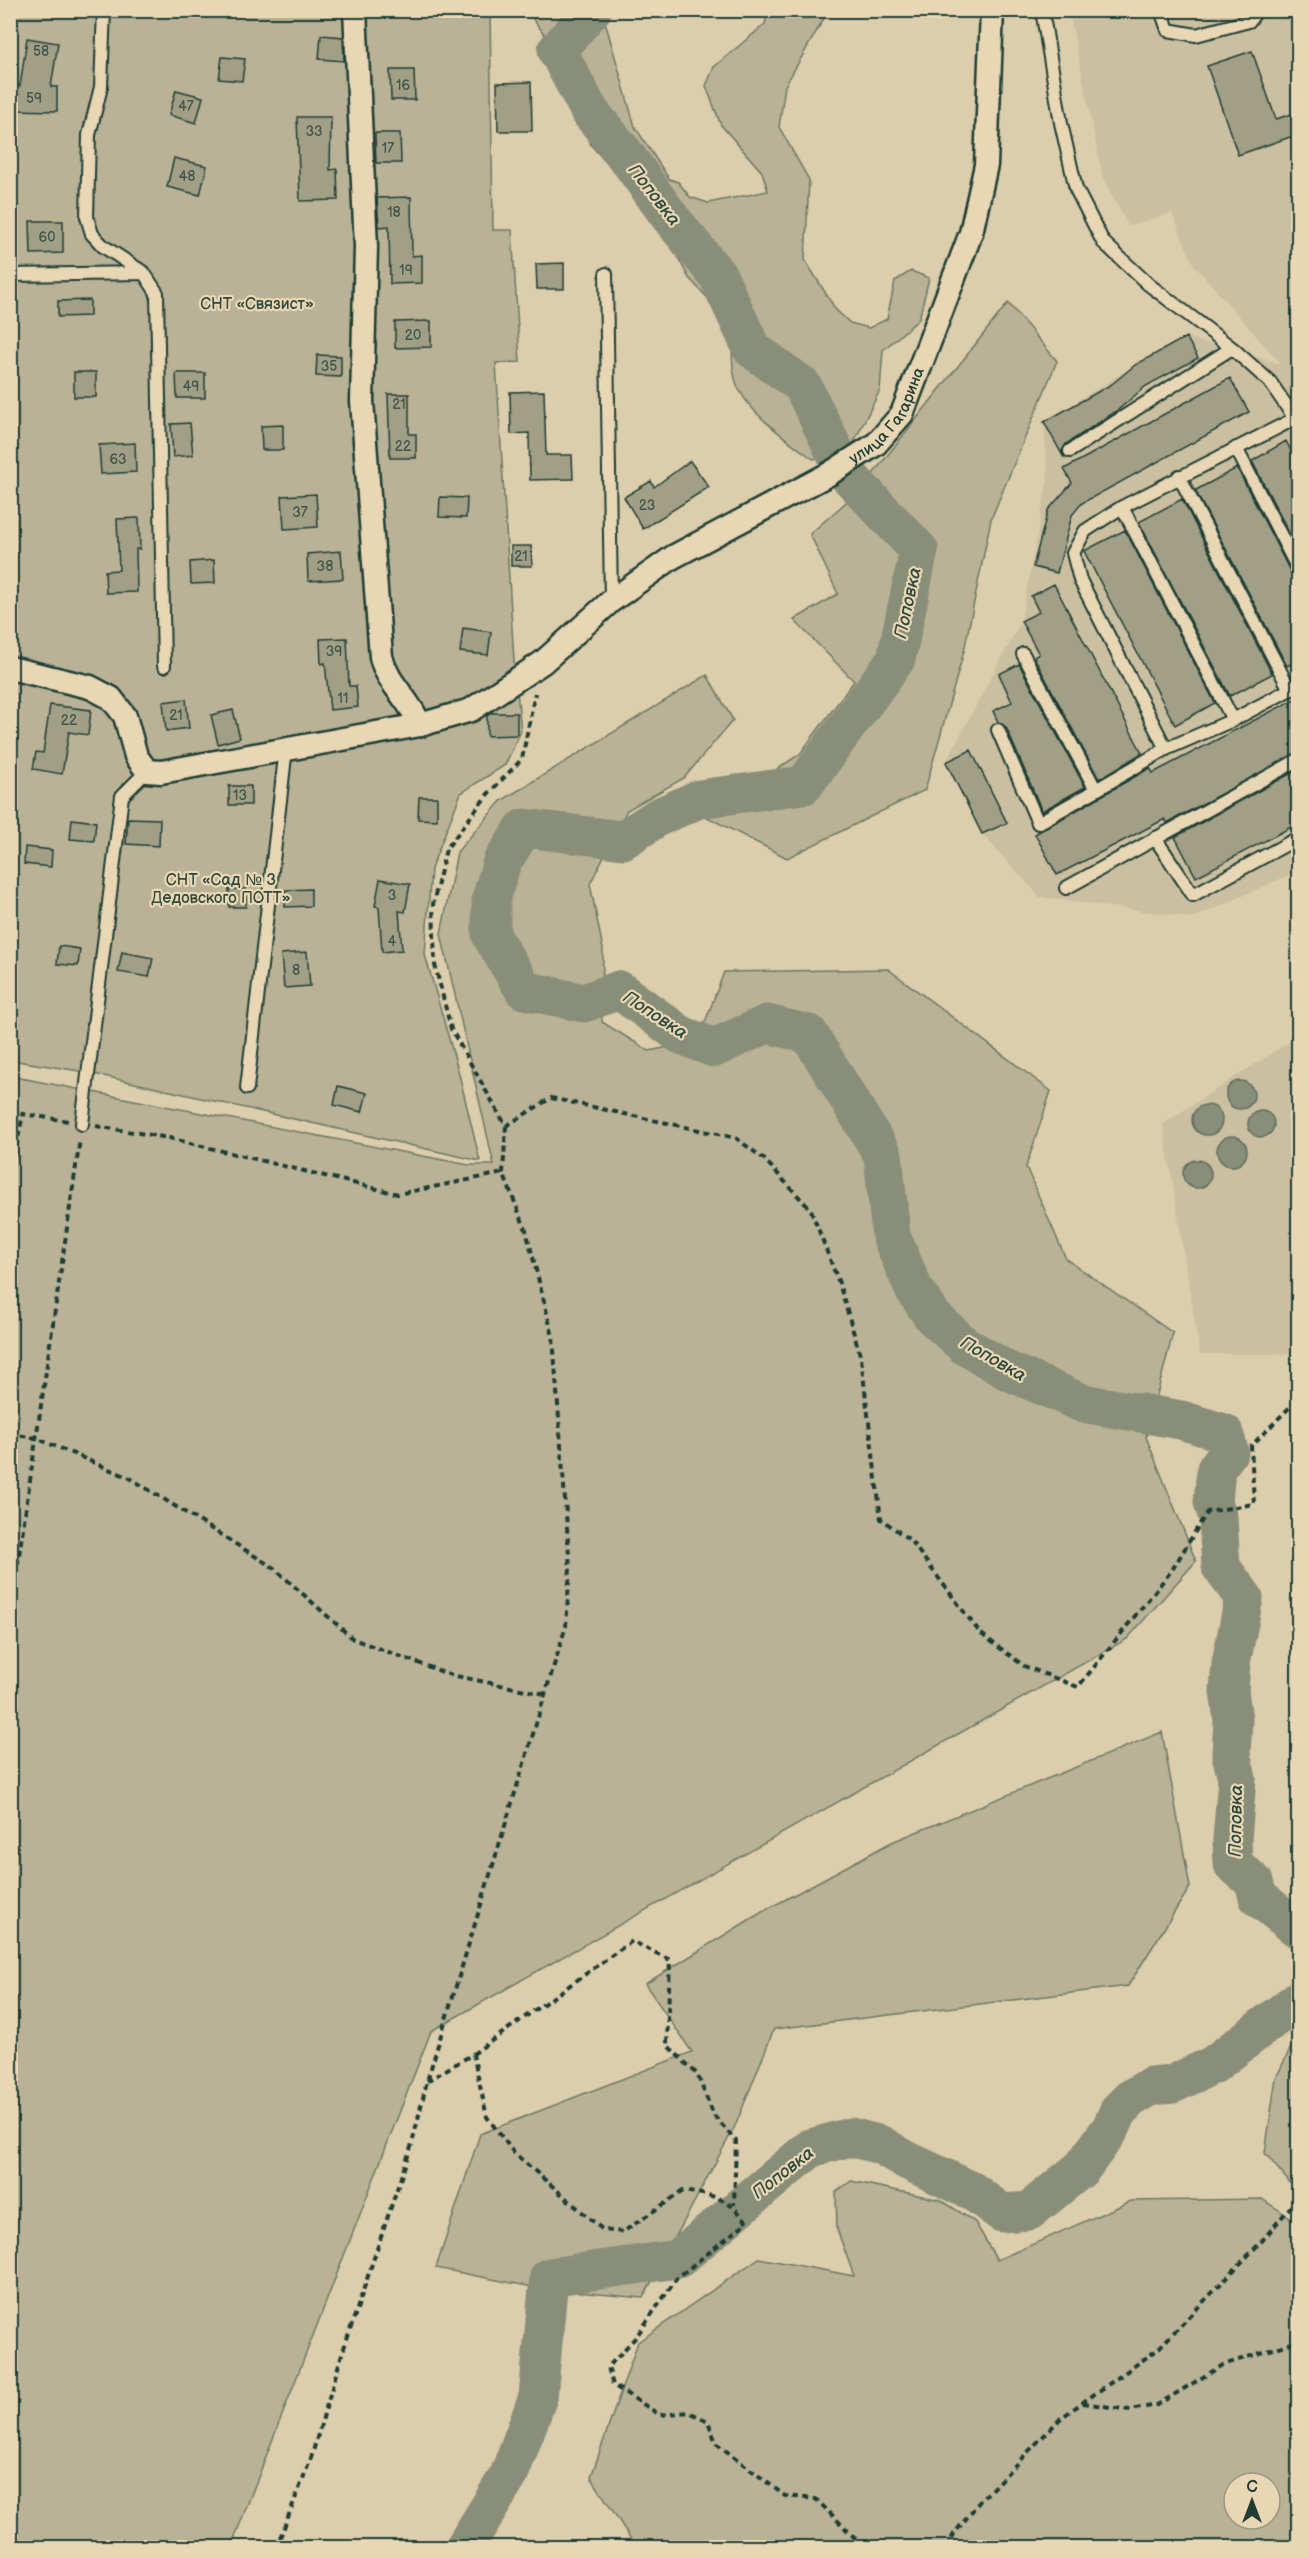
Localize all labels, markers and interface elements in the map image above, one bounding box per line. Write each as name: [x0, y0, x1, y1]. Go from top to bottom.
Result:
house number: 58: [33, 43, 49, 60]
house number: 16: [396, 77, 410, 94]
house number: 59: [26, 90, 42, 107]
house number: 47: [178, 98, 194, 115]
house number: 33: [305, 123, 323, 140]
house number: 17: [382, 140, 394, 157]
water label: Поповка: [623, 160, 685, 230]
house number: 48: [179, 168, 195, 185]
house number: 18: [387, 204, 401, 221]
house number: 60: [39, 229, 55, 246]
house number: 19: [399, 262, 413, 279]
park label: СНТ «Связист»: [200, 295, 314, 314]
house number: 20: [405, 327, 421, 344]
house number: 35: [321, 358, 337, 375]
street label: улица Гагарина: [846, 364, 929, 468]
house number: 49: [183, 378, 199, 395]
house number: 21: [392, 396, 406, 413]
house number: 22: [395, 438, 412, 455]
house number: 63: [109, 451, 127, 468]
house number: 23: [639, 497, 655, 514]
house number: 37: [292, 504, 308, 521]
house number: 21: [514, 548, 528, 565]
house number: 38: [317, 558, 333, 575]
water label: Поповка: [890, 565, 926, 641]
house number: 39: [326, 643, 342, 660]
house number: 11: [338, 690, 348, 707]
house number: 21: [169, 707, 183, 724]
house number: 22: [61, 712, 78, 729]
house number: 13: [233, 787, 247, 804]
park label: СНТ «Сад № 3 Дедовского ПОТТ»: [151, 871, 291, 908]
house number: 3: [388, 887, 396, 904]
house number: 4: [388, 933, 397, 950]
house number: 8: [292, 962, 300, 979]
water label: Поповка: [619, 986, 691, 1044]
water label: Поповка: [956, 1332, 1030, 1386]
water label: Поповка: [1225, 1785, 1247, 1857]
water label: Поповка: [748, 2142, 818, 2204]
north arrow: [1222, 2471, 1282, 2531]
text: С: [1246, 2478, 1258, 2497]

